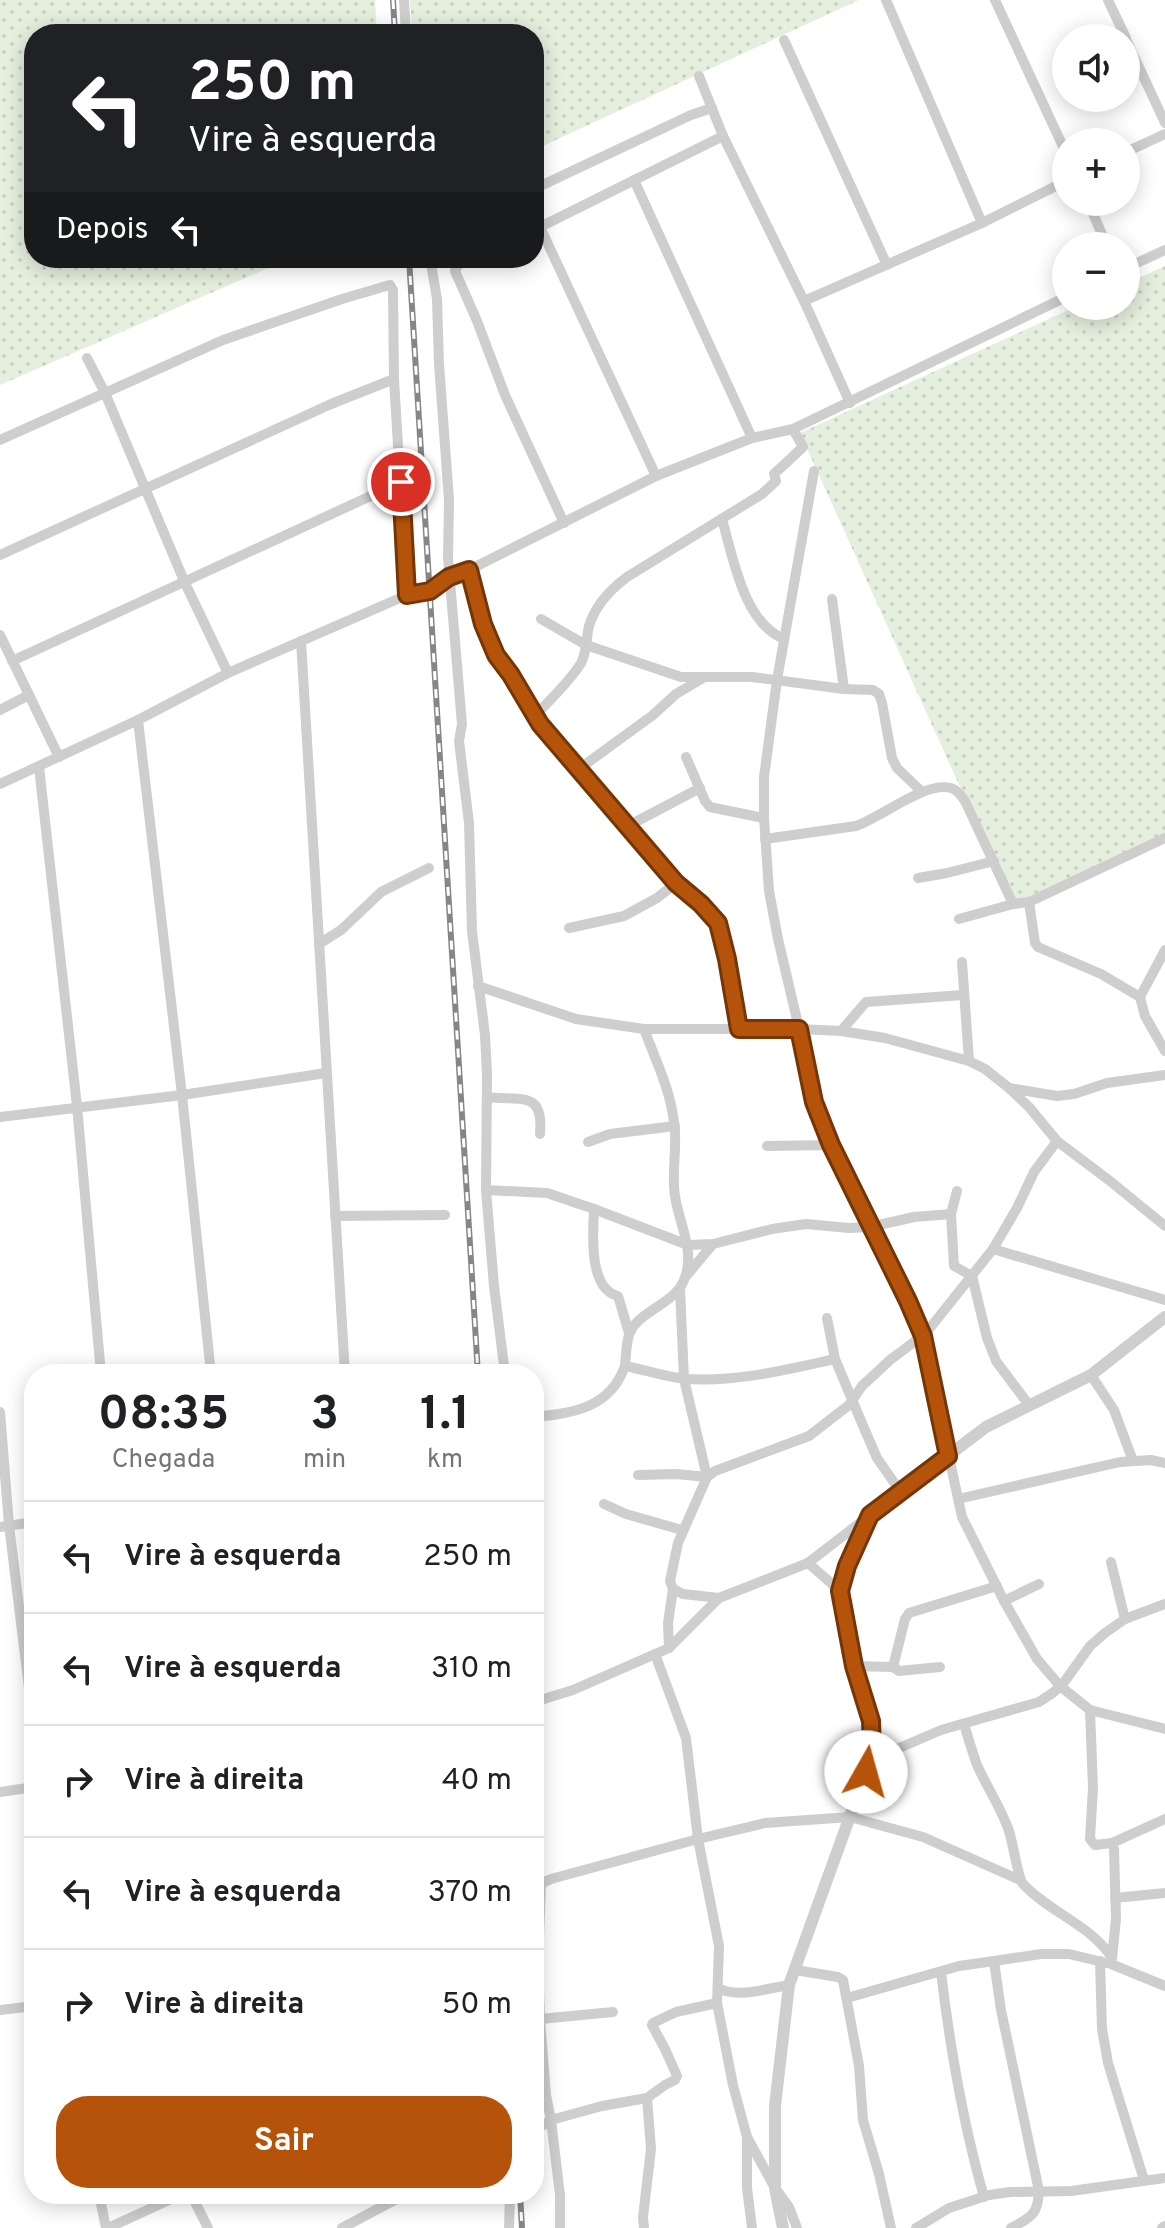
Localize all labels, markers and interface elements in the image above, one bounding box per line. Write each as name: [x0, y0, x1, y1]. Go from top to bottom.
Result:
map controls: [1052, 24, 1140, 320]
button: sound: [1052, 24, 1140, 112]
text: 250 m: [188, 50, 356, 120]
icon: left: [56, 56, 160, 160]
text: Vire à esquerda: [188, 119, 437, 165]
button: +: [1052, 128, 1140, 216]
icon: left: [164, 208, 208, 252]
text: Depois: [56, 212, 148, 249]
button: −: [1052, 232, 1140, 320]
pin: [367, 448, 435, 516]
icon: arrive: [379, 460, 423, 504]
text: 08:35: [98, 1386, 229, 1446]
text: 3: [310, 1386, 339, 1446]
text: 1.1: [420, 1386, 470, 1446]
text: Chegada: [112, 1444, 215, 1477]
text: min: [303, 1444, 346, 1477]
text: km: [427, 1444, 463, 1477]
icon: left: [56, 1535, 100, 1579]
text: Vire à esquerda: [124, 1539, 341, 1576]
text: 250 m: [423, 1539, 512, 1576]
icon: left: [56, 1647, 100, 1691]
text: Vire à esquerda: [124, 1651, 341, 1688]
text: 310 m: [431, 1651, 512, 1688]
position arrow: [824, 1730, 908, 1814]
icon: right: [56, 1759, 100, 1803]
text: Vire à direita: [124, 1763, 304, 1800]
text: 40 m: [442, 1763, 512, 1800]
icon: left: [56, 1871, 100, 1915]
text: Vire à esquerda: [124, 1875, 341, 1912]
text: 370 m: [428, 1875, 512, 1912]
icon: right: [56, 1983, 100, 2027]
text: Vire à direita: [124, 1987, 304, 2024]
text: 50 m: [442, 1987, 512, 2024]
button: Sair: [56, 2096, 512, 2188]

